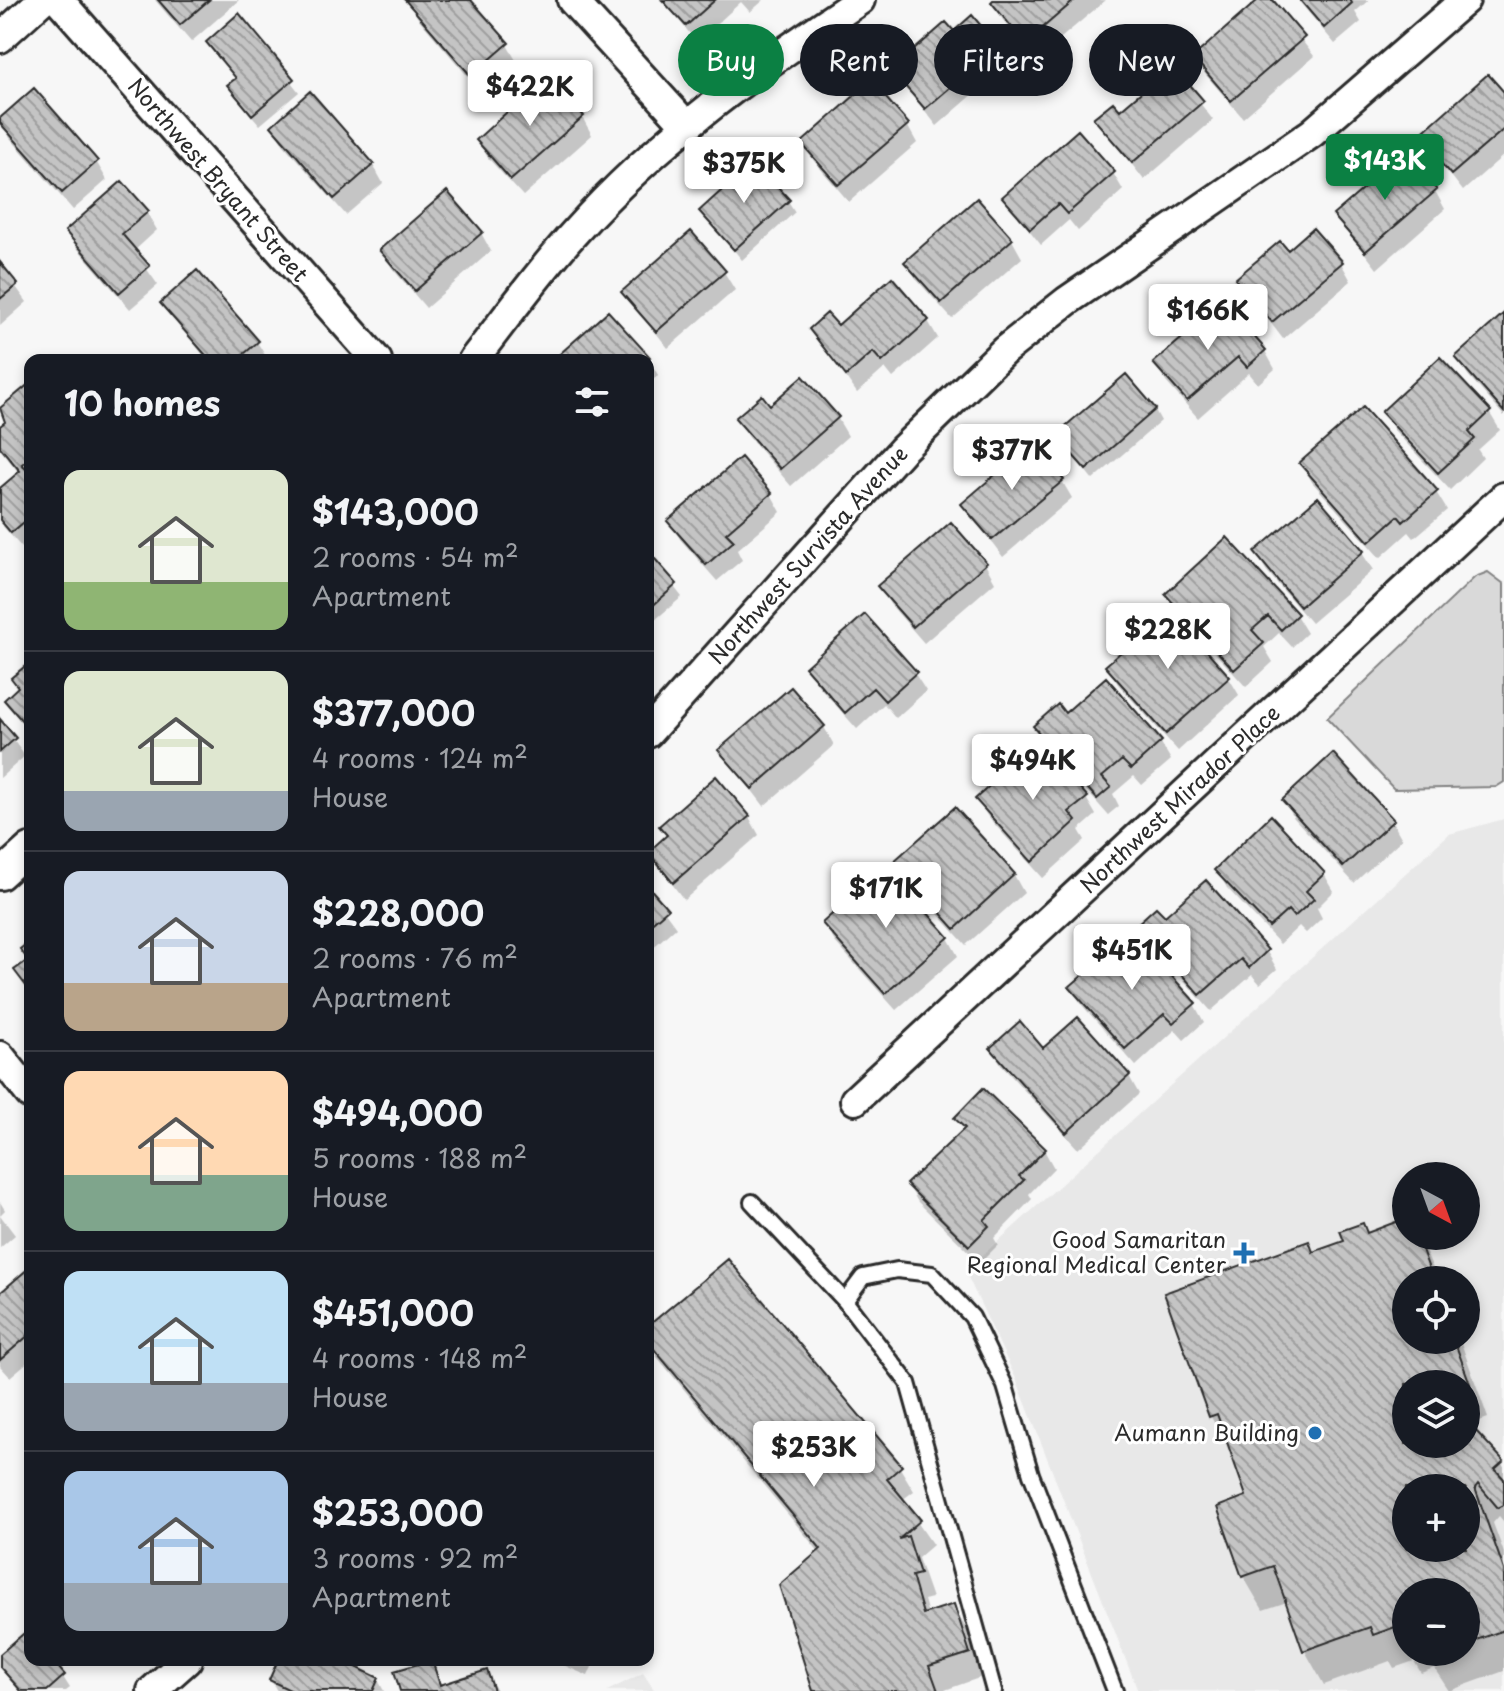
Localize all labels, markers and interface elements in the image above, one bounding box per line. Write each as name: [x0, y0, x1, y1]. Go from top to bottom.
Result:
chip: Buy: [678, 24, 784, 96]
chip: Rent: [800, 24, 918, 96]
chip: Filters: [934, 24, 1073, 96]
chip: New: [1089, 24, 1203, 96]
pin: $422K: [474, 60, 586, 128]
text: $422K: [486, 66, 574, 105]
street label: Northwest Bryant Street: [121, 70, 317, 288]
pin: $143K: [1329, 134, 1441, 202]
pin: $375K: [688, 137, 800, 205]
text: $143K: [1344, 140, 1426, 179]
text: $375K: [702, 143, 786, 182]
pin: $166K: [1152, 284, 1264, 352]
text: $166K: [1167, 290, 1249, 329]
text: 10 homes: [64, 376, 220, 428]
icon: filters: [570, 380, 614, 424]
pin: $377K: [956, 424, 1068, 492]
text: $377K: [972, 430, 1052, 469]
street label: Northwest Survista Avenue: [700, 437, 914, 671]
text: $143,000: [312, 485, 479, 537]
icon: home: [128, 502, 224, 598]
text: 2 rooms · 54 m²: [312, 537, 519, 576]
text: Apartment: [312, 576, 451, 615]
pin: $228K: [1112, 603, 1224, 671]
text: $228K: [1124, 609, 1212, 648]
text: $377,000: [312, 686, 475, 738]
street label: Northwest Mirador Place: [1071, 696, 1287, 900]
icon: home: [128, 703, 224, 799]
pin: $494K: [977, 734, 1089, 802]
text: 4 rooms · 124 m²: [312, 738, 528, 777]
text: $494K: [990, 740, 1076, 779]
text: House: [312, 777, 388, 816]
pin: $171K: [830, 862, 942, 930]
text: $171K: [849, 868, 923, 907]
text: $228,000: [312, 886, 484, 938]
icon: home: [128, 903, 224, 999]
pin: $451K: [1076, 924, 1188, 992]
text: $451K: [1092, 930, 1172, 969]
text: 2 rooms · 76 m²: [312, 938, 518, 977]
text: Apartment: [312, 977, 451, 1016]
text: $494,000: [312, 1086, 483, 1138]
icon: home: [128, 1103, 224, 1199]
text: 5 rooms · 188 m²: [312, 1138, 527, 1177]
north arrow: [1392, 1162, 1480, 1250]
map controls: [1392, 1162, 1480, 1666]
text: House: [312, 1177, 388, 1216]
place label: Good Samaritan Regional Medical Center: [967, 1222, 1227, 1280]
marker: Good Samaritan Regional Medical Center: [1233, 1242, 1255, 1264]
button: locate: [1392, 1266, 1480, 1354]
text: $451,000: [312, 1286, 474, 1338]
icon: home: [128, 1303, 224, 1399]
text: 4 rooms · 148 m²: [312, 1338, 527, 1377]
button: layers: [1392, 1370, 1480, 1458]
text: House: [312, 1377, 388, 1416]
place label: Aumann Building: [1114, 1415, 1299, 1448]
pin: $253K: [758, 1421, 870, 1489]
marker: Aumann Building: [1306, 1424, 1324, 1442]
text: $253K: [771, 1427, 857, 1466]
button: +: [1392, 1474, 1480, 1562]
text: $253,000: [312, 1486, 483, 1538]
icon: home: [128, 1503, 224, 1599]
text: 3 rooms · 92 m²: [312, 1538, 518, 1577]
text: Apartment: [312, 1577, 451, 1616]
button: −: [1392, 1578, 1480, 1666]

